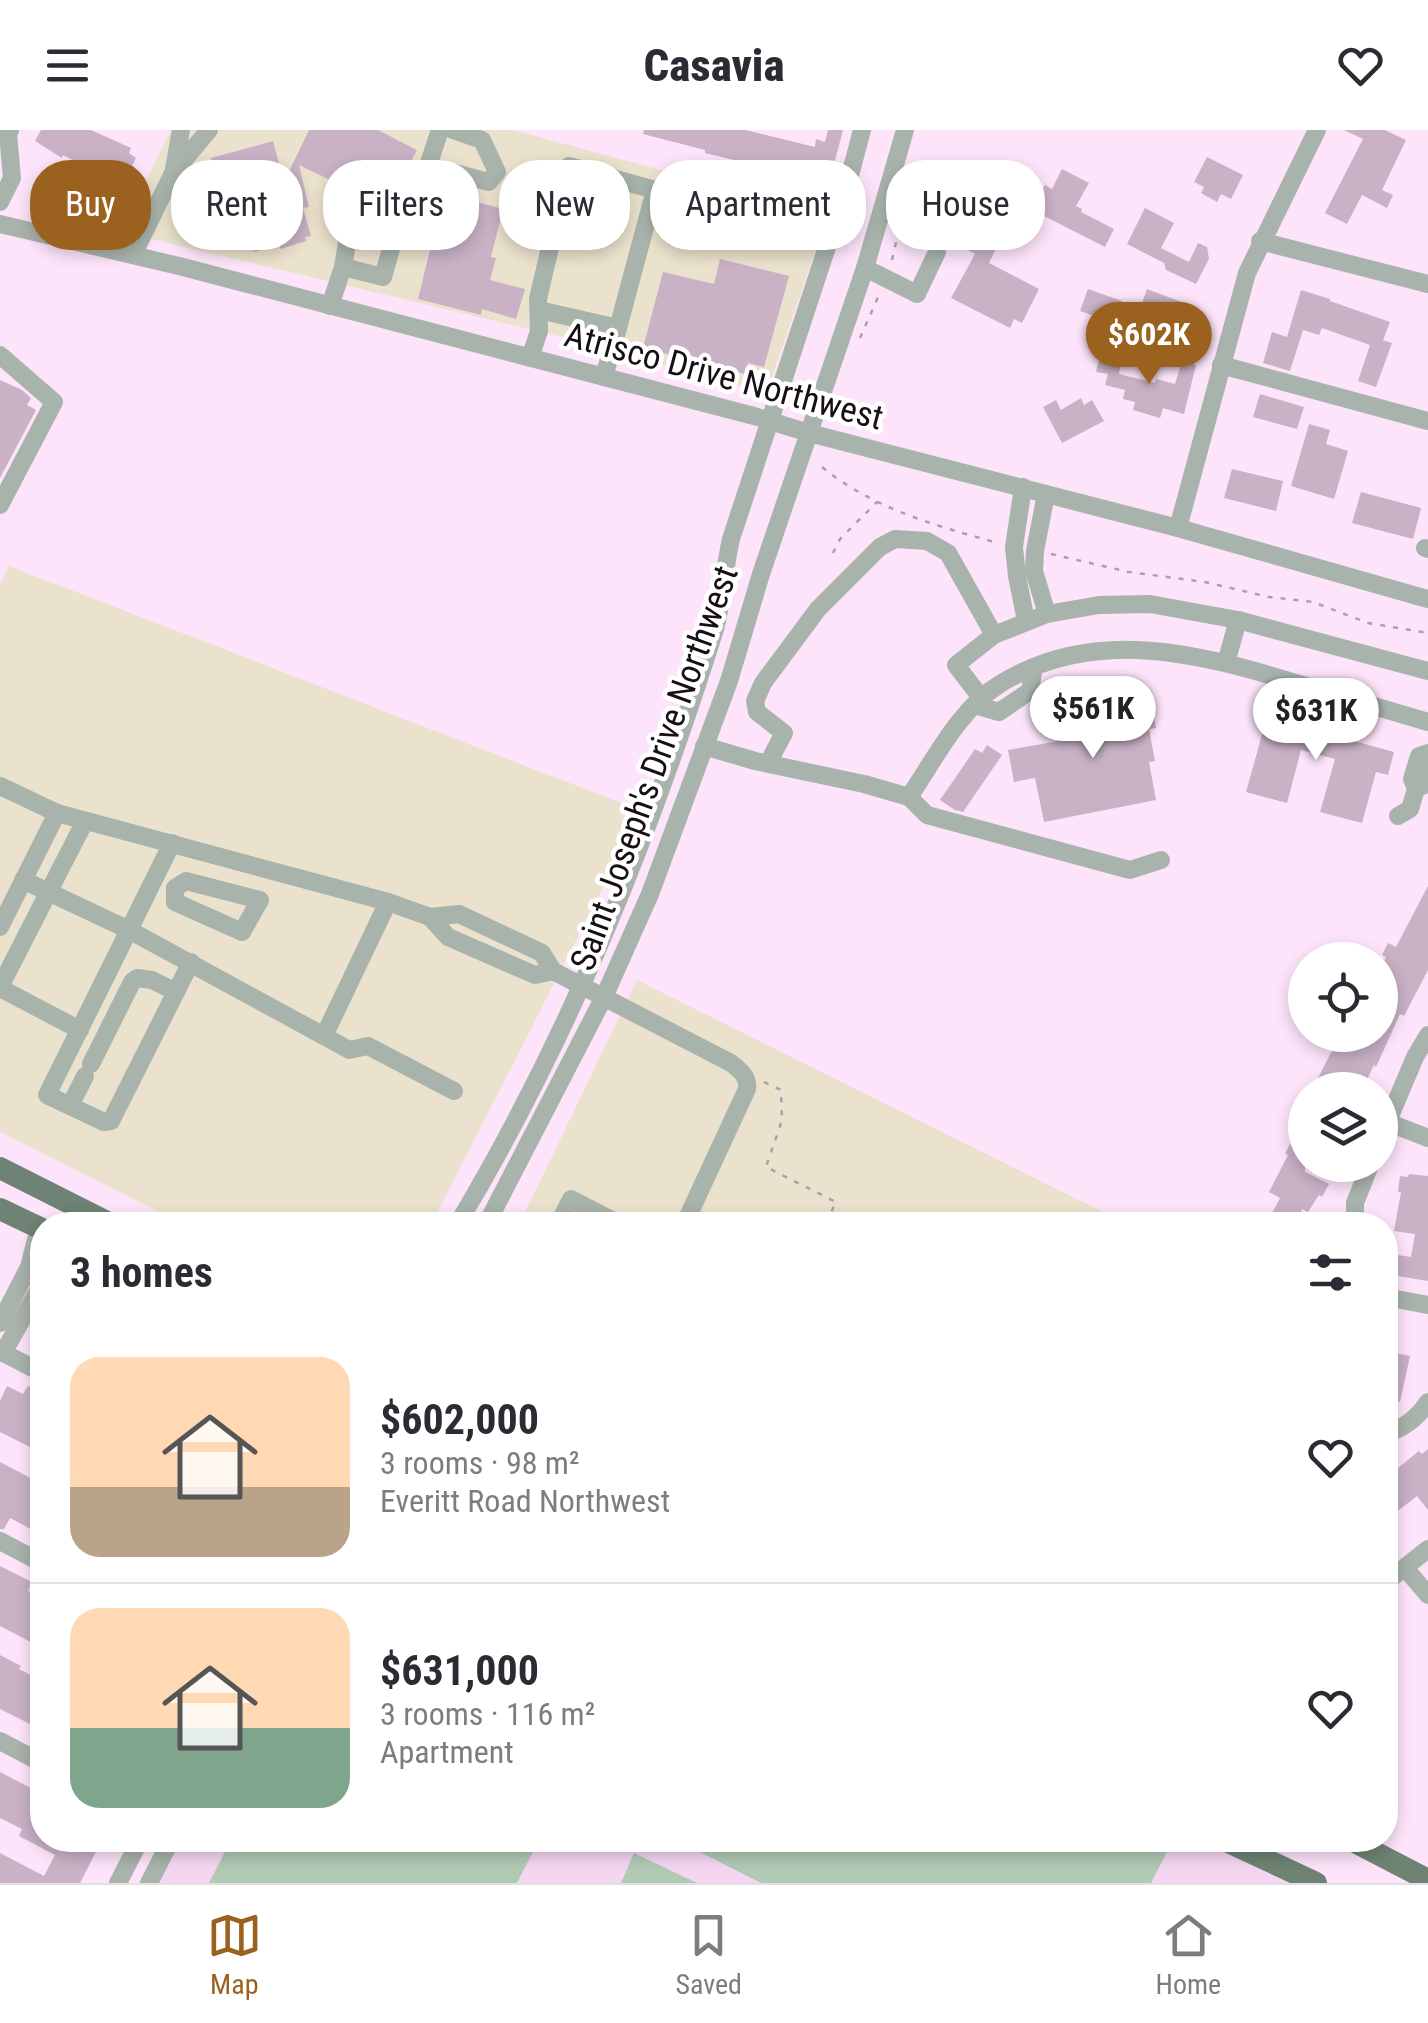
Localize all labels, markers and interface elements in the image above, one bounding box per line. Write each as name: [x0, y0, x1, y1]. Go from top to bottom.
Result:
icon: menu: [40, 38, 95, 93]
icon: heart: [1333, 38, 1388, 93]
text: Casavia: [643, 39, 785, 92]
chip: Buy: [30, 160, 151, 250]
chip: Rent: [171, 160, 303, 250]
chip: Filters: [323, 160, 479, 250]
chip: New: [499, 160, 630, 250]
chip: Apartment: [650, 160, 866, 250]
chip: House: [886, 160, 1045, 250]
pin: $602K: [1079, 302, 1219, 387]
street label: Atrisco Drive Northwest: [560, 314, 888, 439]
text: $602K: [1108, 315, 1190, 353]
street label: Saint Joseph's Drive Northwest: [562, 560, 747, 976]
pin: $561K: [1023, 676, 1163, 761]
pin: $631K: [1246, 678, 1386, 763]
text: $561K: [1052, 689, 1134, 727]
text: $631K: [1275, 691, 1357, 729]
map controls: [1288, 942, 1398, 1182]
button: locate: [1288, 942, 1398, 1052]
button: layers: [1288, 1072, 1398, 1182]
icon: filters: [1303, 1245, 1358, 1300]
text: 3 homes: [70, 1248, 213, 1297]
text: $602,000: [380, 1395, 539, 1444]
icon: home: [150, 1397, 270, 1517]
icon: heart: [1303, 1430, 1358, 1485]
text: 3 rooms · 98 m²: [380, 1444, 579, 1482]
text: Everitt Road Northwest: [380, 1482, 670, 1520]
text: $631,000: [380, 1646, 539, 1695]
icon: home: [150, 1648, 270, 1768]
icon: heart: [1303, 1681, 1358, 1736]
text: 3 rooms · 116 m²: [380, 1695, 595, 1733]
text: Apartment: [380, 1733, 514, 1771]
tab: Map: [207, 1908, 262, 2001]
tab: Saved: [675, 1908, 742, 2001]
tab: Home: [1156, 1908, 1221, 2001]

